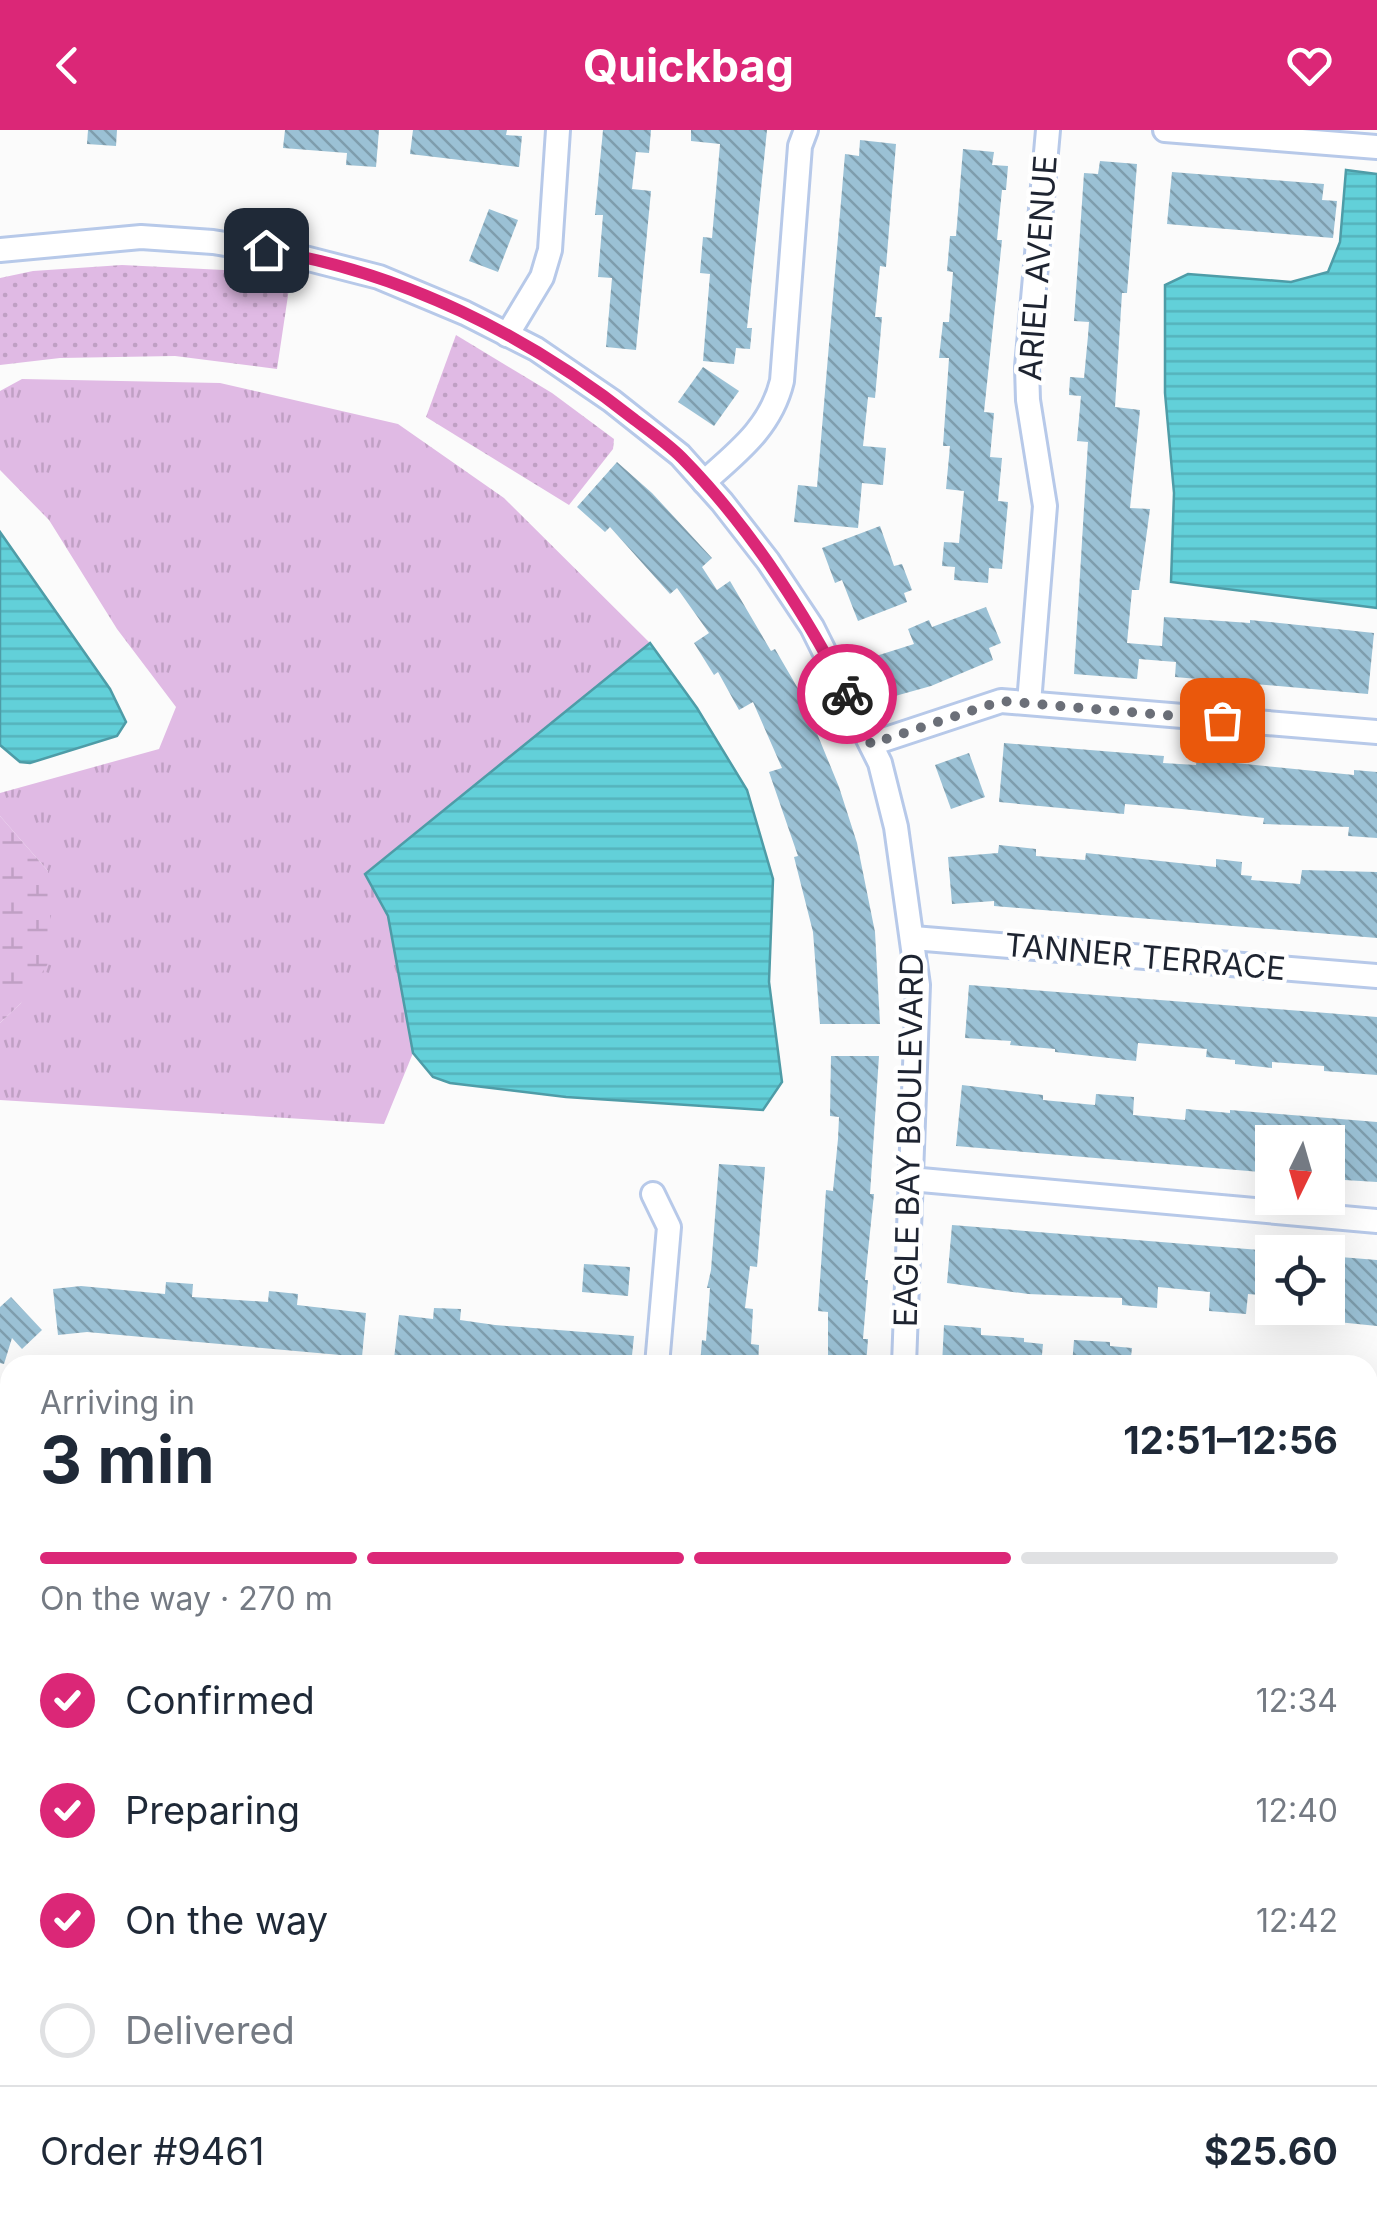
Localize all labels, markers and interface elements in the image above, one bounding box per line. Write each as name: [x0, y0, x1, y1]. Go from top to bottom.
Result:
icon: back: [40, 38, 95, 93]
text: Quickbag: [583, 38, 794, 93]
icon: heart: [1282, 38, 1337, 93]
street label: ARIEL AVENUE: [1010, 154, 1065, 382]
pin: [224, 208, 309, 293]
icon: home: [239, 223, 294, 278]
courier: [797, 644, 897, 744]
icon: bike: [820, 667, 875, 722]
pin: [1180, 678, 1265, 763]
icon: bag: [1195, 693, 1250, 748]
street label: TANNER TERRACE: [1003, 925, 1287, 988]
street label: EAGLE BAY BOULEVARD: [886, 953, 931, 1327]
north arrow: [1255, 1125, 1345, 1215]
map controls: [1255, 1125, 1345, 1325]
button: locate: [1255, 1235, 1345, 1325]
text: Arriving in: [40, 1383, 195, 1422]
text: 12:51–12:56: [1123, 1417, 1338, 1463]
text: 3 min: [40, 1420, 215, 1499]
text: On the way · 270 m: [40, 1579, 333, 1618]
icon: check: [40, 1673, 95, 1728]
text: Confirmed: [125, 1677, 315, 1723]
text: 12:34: [1256, 1681, 1338, 1720]
icon: check: [40, 1783, 95, 1838]
text: Preparing: [125, 1787, 300, 1833]
text: 12:40: [1255, 1791, 1338, 1830]
icon: check: [40, 1893, 95, 1948]
text: On the way: [125, 1897, 328, 1943]
text: 12:42: [1256, 1901, 1338, 1940]
text: Delivered: [125, 2007, 295, 2053]
text: Order #9461: [40, 2128, 264, 2174]
text: $25.60: [1204, 2128, 1338, 2174]

